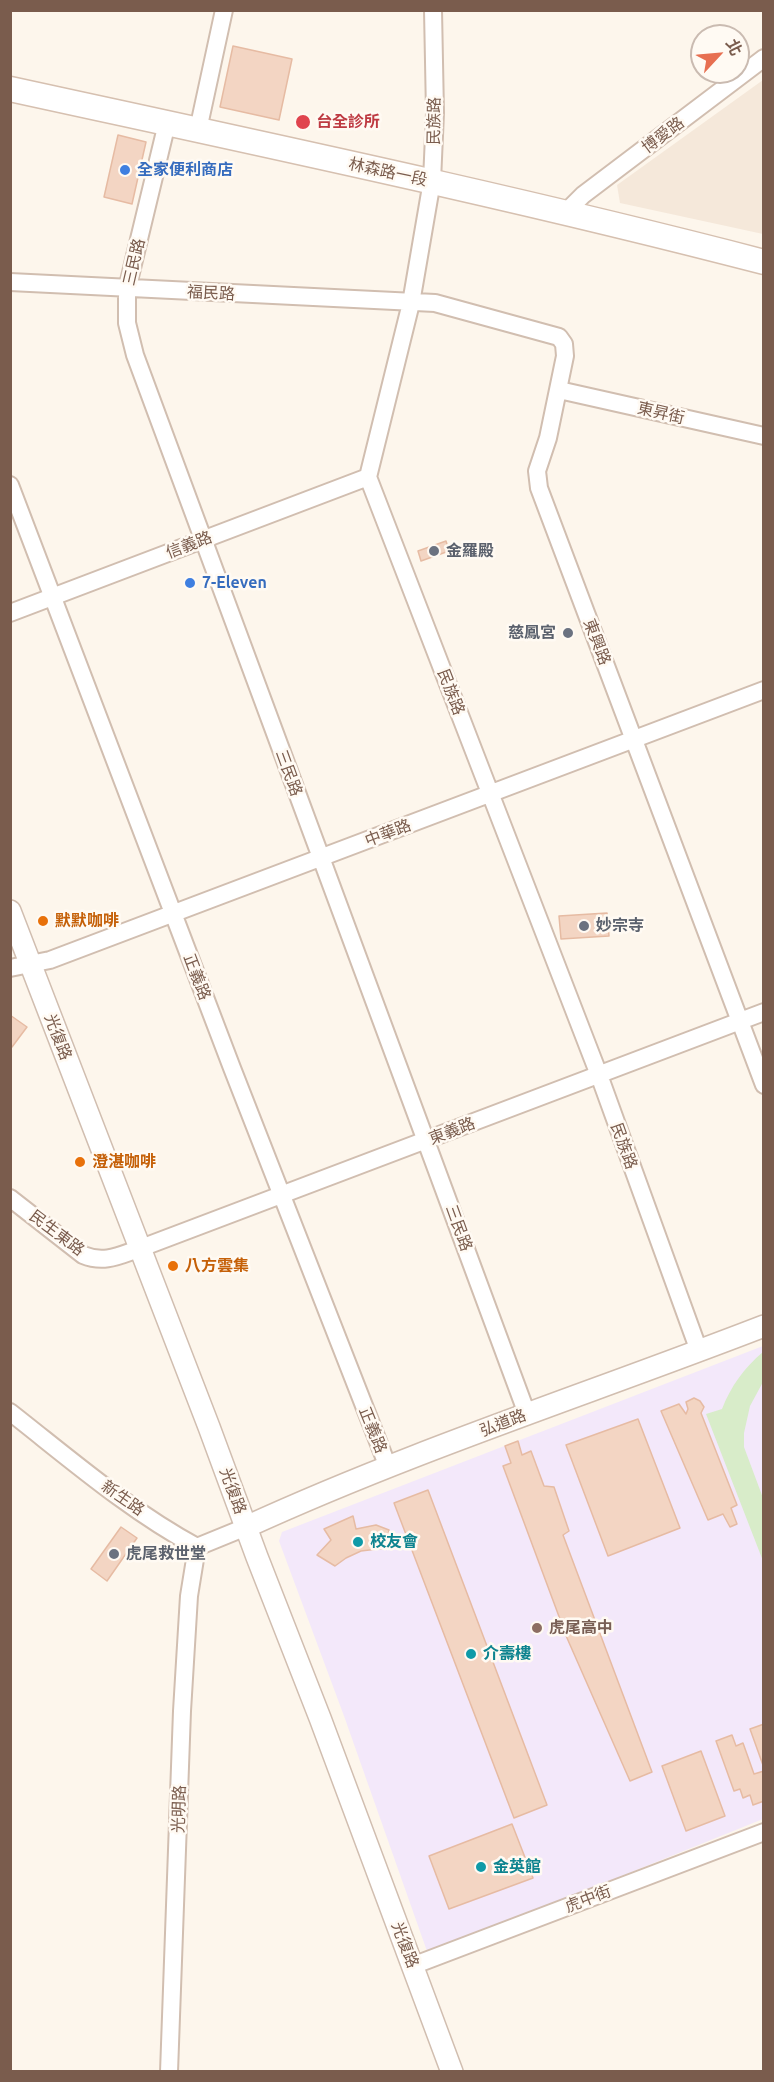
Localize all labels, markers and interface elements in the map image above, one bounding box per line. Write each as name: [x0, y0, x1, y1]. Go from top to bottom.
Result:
north arrow: [690, 24, 750, 84]
text: 北: [723, 36, 746, 58]
street label: 民族路: [424, 97, 444, 145]
place label: 台全診所: [316, 112, 380, 132]
marker: 台全診所: [294, 113, 312, 131]
street label: 博愛路: [638, 113, 688, 157]
street label: 林森路一段: [347, 154, 429, 190]
place label: 全家便利商店: [137, 160, 233, 180]
marker: 全家便利商店: [118, 163, 132, 177]
street label: 三民路: [119, 236, 149, 288]
street label: 福民路: [187, 282, 235, 304]
street label: 東昇街: [635, 398, 687, 428]
street label: 信義路: [163, 527, 215, 563]
place label: 金羅殿: [446, 541, 494, 561]
marker: 金羅殿: [427, 544, 441, 558]
place label: 7-Eleven: [202, 573, 267, 593]
marker: 7-Eleven: [183, 576, 197, 590]
street label: 東興路: [579, 616, 615, 668]
place label: 慈鳳宮: [508, 623, 556, 643]
marker: 慈鳳宮: [561, 626, 575, 640]
street label: 民族路: [433, 666, 469, 718]
street label: 三民路: [272, 747, 306, 799]
street label: 中華路: [362, 815, 414, 851]
place label: 默默咖啡: [55, 911, 119, 931]
marker: 默默咖啡: [36, 914, 50, 928]
place label: 妙宗寺: [596, 916, 644, 936]
marker: 妙宗寺: [577, 919, 591, 933]
street label: 正義路: [179, 951, 215, 1003]
street label: 光復路: [40, 1011, 76, 1063]
street label: 東義路: [426, 1113, 478, 1149]
street label: 民族路: [607, 1120, 641, 1172]
place label: 澄湛咖啡: [92, 1152, 156, 1172]
marker: 澄湛咖啡: [73, 1155, 87, 1169]
street label: 三民路: [442, 1202, 476, 1254]
street label: 民生東路: [26, 1206, 88, 1260]
place label: 八方雲集: [185, 1256, 249, 1276]
marker: 八方雲集: [166, 1259, 180, 1273]
street label: 正義路: [355, 1404, 391, 1456]
street label: 弘道路: [477, 1405, 529, 1441]
street label: 光復路: [216, 1465, 250, 1517]
street label: 新生路: [98, 1476, 148, 1520]
place label: 校友會: [370, 1532, 418, 1552]
marker: 校友會: [351, 1535, 365, 1549]
place label: 虎尾救世堂: [126, 1544, 206, 1564]
marker: 虎尾救世堂: [107, 1547, 121, 1561]
place label: 虎尾高中: [549, 1618, 613, 1638]
marker: 虎尾高中: [530, 1621, 544, 1635]
place label: 介壽樓: [483, 1644, 531, 1664]
marker: 介壽樓: [464, 1647, 478, 1661]
street label: 光明路: [169, 1785, 189, 1833]
place label: 金英館: [493, 1857, 541, 1877]
marker: 金英館: [474, 1860, 488, 1874]
street label: 虎中街: [562, 1881, 614, 1917]
street label: 光復路: [387, 1919, 423, 1971]

